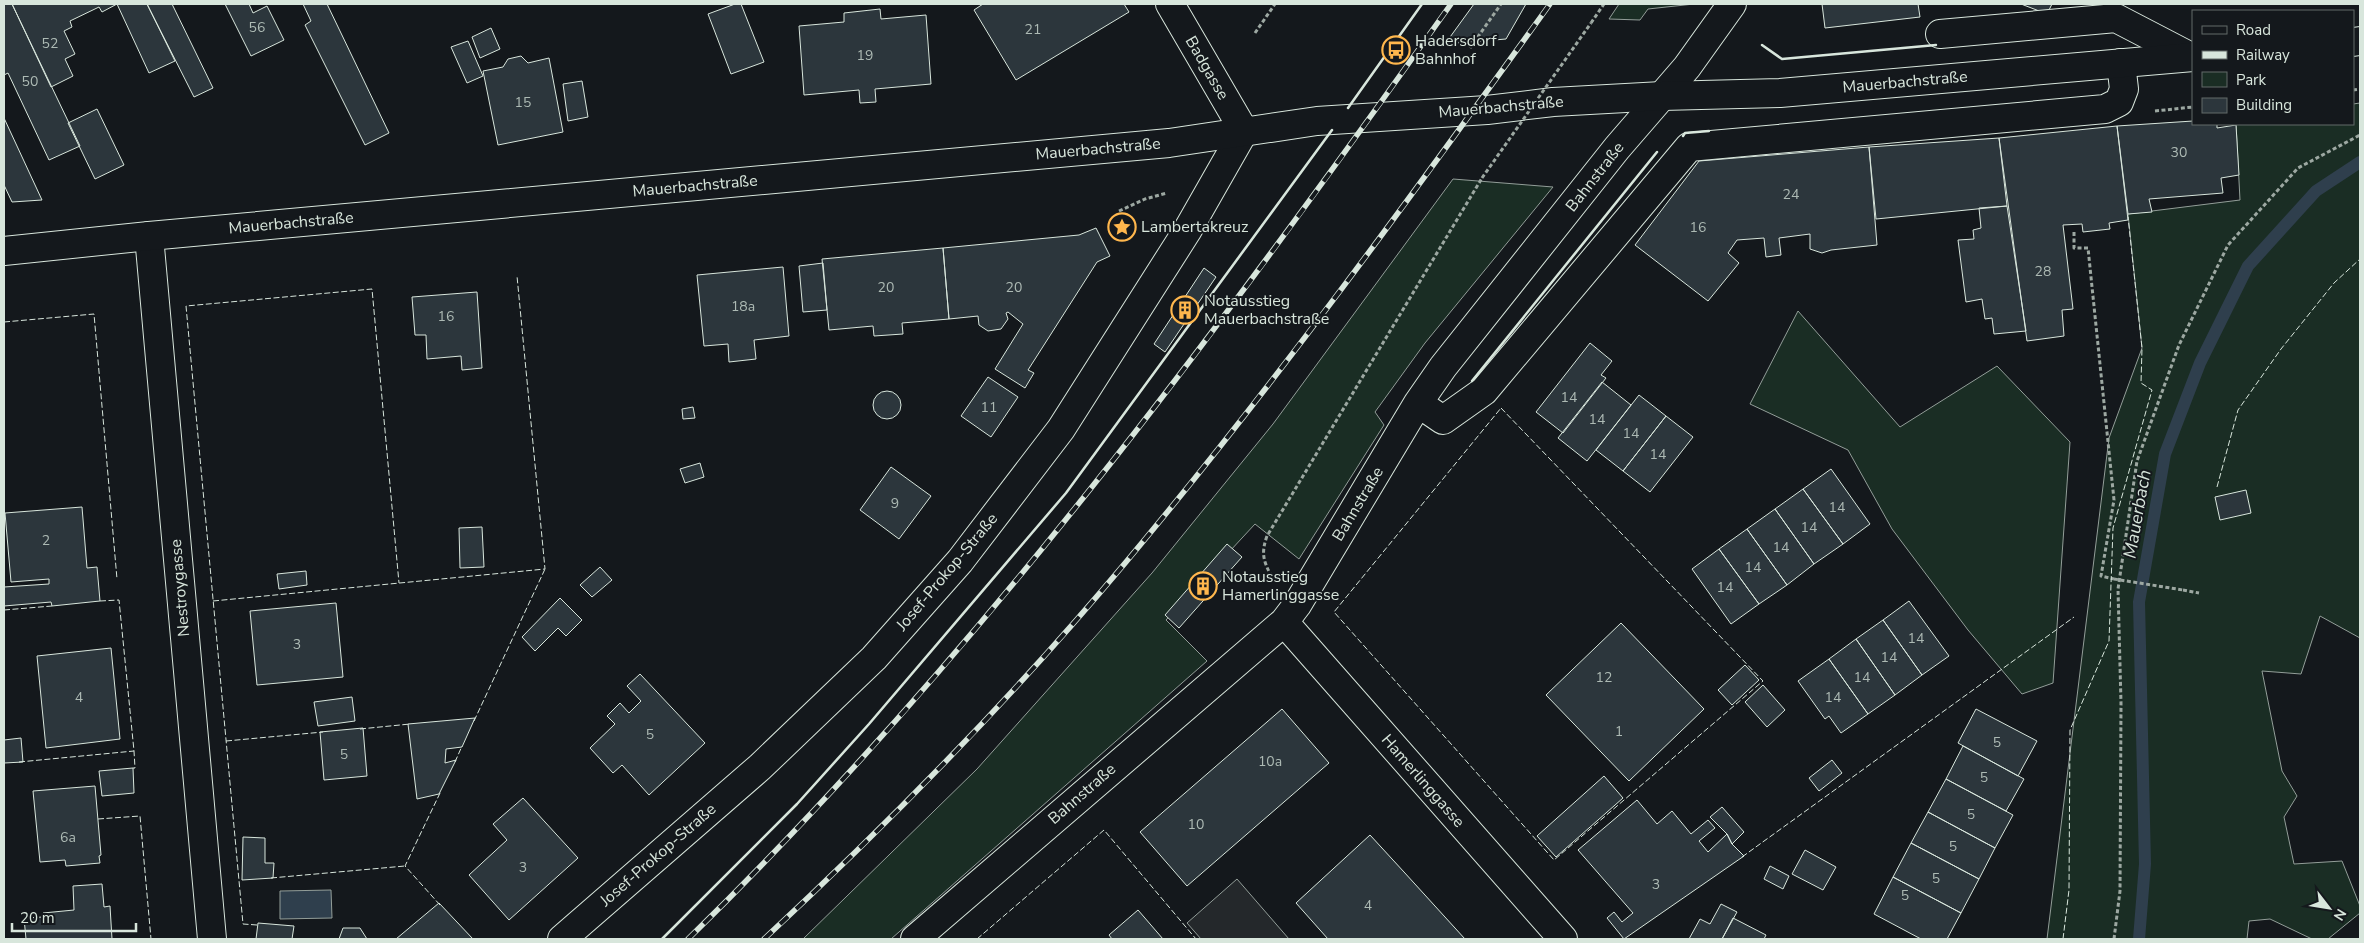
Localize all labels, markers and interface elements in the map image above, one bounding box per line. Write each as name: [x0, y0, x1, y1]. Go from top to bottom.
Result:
legend: [2192, 10, 2354, 125]
house number: 56: [249, 18, 265, 37]
house number: 21: [1025, 20, 1041, 39]
text: Road: [2236, 20, 2271, 40]
place label: Hadersdorf Bahnhof: [1415, 30, 1497, 70]
street label: Badgasse: [1180, 32, 1234, 104]
house number: 52: [42, 34, 58, 53]
bus stop icon: Hadersdorf Bahnhof: [1381, 35, 1411, 65]
text: Railway: [2236, 45, 2290, 65]
house number: 19: [857, 46, 873, 65]
street label: Mauerbachstraße: [1842, 66, 1968, 98]
text: Park: [2236, 70, 2266, 90]
house number: 50: [22, 72, 38, 91]
street label: Mauerbachstraße: [1438, 91, 1564, 123]
house number: 15: [515, 93, 531, 112]
text: Building: [2236, 95, 2292, 115]
street label: Mauerbachstraße: [1035, 133, 1161, 165]
street label: Bahnstraße: [1561, 137, 1629, 217]
house number: 30: [2171, 143, 2187, 162]
street label: Mauerbachstraße: [632, 170, 758, 202]
house number: 24: [1783, 185, 1799, 204]
street label: Mauerbachstraße: [228, 207, 354, 239]
place icon: Lambertakreuz: [1107, 212, 1137, 242]
place label: Lambertakreuz: [1141, 216, 1248, 238]
house number: 16: [1690, 218, 1706, 237]
house number: 28: [2035, 262, 2051, 281]
house number: 20: [878, 278, 894, 297]
house number: 20: [1006, 278, 1022, 297]
place label: Notausstieg Mauerbachstraße: [1204, 290, 1329, 330]
building icon: Notausstieg Mauerbachstraße: [1170, 295, 1200, 325]
house number: 18a: [731, 297, 755, 316]
house number: 16: [438, 307, 454, 326]
house number: 14: [1561, 388, 1577, 407]
house number: 11: [981, 398, 997, 417]
house number: 14: [1589, 410, 1605, 429]
house number: 14: [1623, 424, 1639, 443]
house number: 14: [1650, 445, 1666, 464]
street label: Bahnstraße: [1327, 463, 1389, 545]
water label: Mauerbach: [2117, 468, 2157, 560]
house number: 9: [891, 494, 899, 513]
house number: 14: [1829, 498, 1845, 517]
street label: Josef-Prokop-Straße: [891, 508, 1003, 636]
house number: 14: [1801, 518, 1817, 537]
house number: 2: [42, 531, 50, 550]
street label: Nestroygasse: [165, 538, 195, 638]
house number: 14: [1773, 538, 1789, 557]
house number: 14: [1745, 558, 1761, 577]
place label: Notausstieg Hamerlinggasse: [1222, 566, 1339, 606]
building icon: Notausstieg Hamerlinggasse: [1188, 571, 1218, 601]
house number: 14: [1717, 578, 1733, 597]
house number: 14: [1908, 629, 1924, 648]
house number: 3: [293, 635, 301, 654]
house number: 14: [1881, 648, 1897, 667]
house number: 12: [1596, 668, 1612, 687]
house number: 14: [1854, 668, 1870, 687]
house number: 4: [75, 688, 83, 707]
house number: 14: [1825, 688, 1841, 707]
house number: 1: [1615, 722, 1623, 741]
house number: 5: [646, 725, 654, 744]
street label: Hamerlinggasse: [1376, 730, 1470, 832]
house number: 5: [1993, 733, 2001, 752]
house number: 5: [340, 745, 348, 764]
house number: 10a: [1258, 752, 1282, 771]
street label: Bahnstraße: [1043, 758, 1121, 830]
house number: 5: [1980, 768, 1988, 787]
street label: Josef-Prokop-Straße: [594, 798, 721, 912]
house number: 5: [1967, 805, 1975, 824]
house number: 10: [1188, 815, 1204, 834]
house number: 6a: [60, 828, 76, 847]
house number: 5: [1949, 837, 1957, 856]
house number: 3: [519, 858, 527, 877]
house number: 5: [1932, 869, 1940, 888]
house number: 3: [1652, 875, 1660, 894]
north arrow: [2304, 883, 2354, 933]
house number: 5: [1901, 886, 1909, 905]
house number: 4: [1364, 896, 1372, 915]
scale bar: [12, 900, 136, 932]
text: N: [2329, 905, 2351, 924]
text: 20 m: [20, 908, 55, 928]

